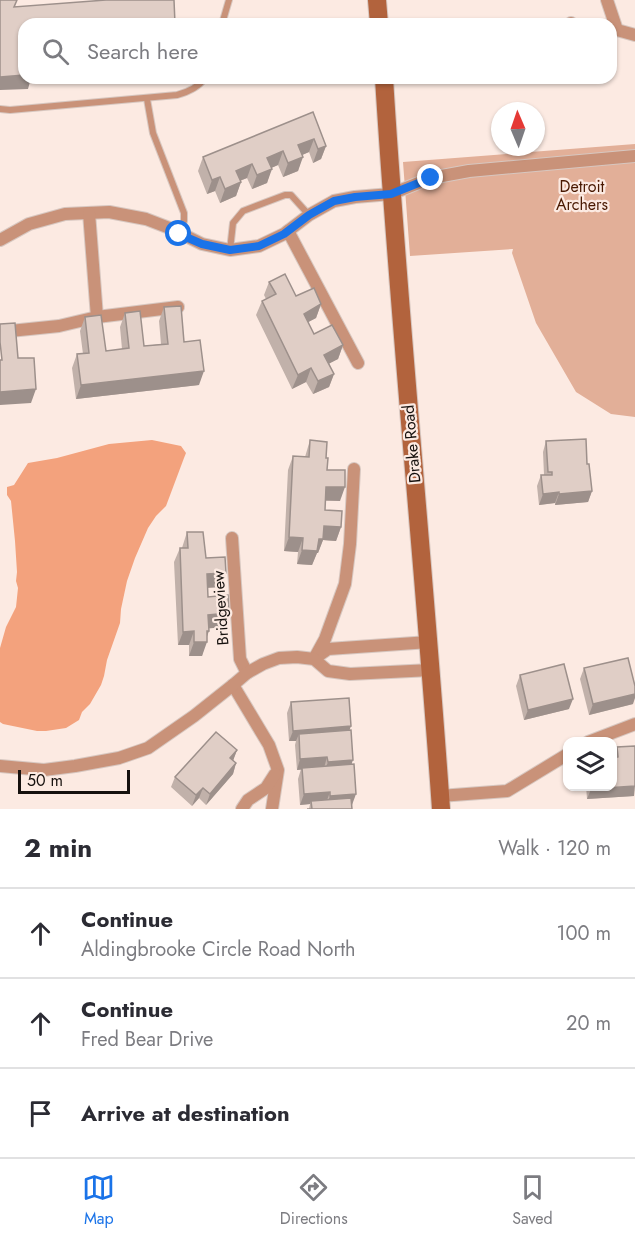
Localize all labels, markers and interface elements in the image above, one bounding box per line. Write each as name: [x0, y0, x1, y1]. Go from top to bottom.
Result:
search box: [18, 18, 617, 84]
icon: search: [39, 35, 72, 68]
text: Search here: [87, 35, 198, 67]
north arrow: [491, 102, 545, 156]
route end: [417, 164, 443, 190]
park label: Detroit Archers: [556, 175, 608, 216]
route start: [165, 220, 191, 246]
street label: Drake Road: [397, 404, 426, 484]
street label: Bridgeview: [206, 570, 235, 646]
map controls: [563, 737, 617, 791]
button: layers: [563, 737, 617, 791]
scale bar: [18, 767, 130, 794]
text: 50 m: [27, 769, 63, 792]
text: 2 min: [24, 829, 92, 867]
text: Walk · 120 m: [498, 834, 611, 863]
text: Continue: [81, 903, 173, 935]
icon: ahead: [24, 917, 57, 950]
text: 100 m: [556, 919, 611, 948]
text: Aldingbrooke Circle Road North: [81, 935, 356, 964]
text: Continue: [81, 993, 173, 1025]
icon: ahead: [24, 1007, 57, 1040]
text: 20 m: [566, 1009, 611, 1038]
text: Fred Bear Drive: [81, 1025, 213, 1054]
icon: arrive: [24, 1097, 57, 1130]
text: Arrive at destination: [81, 1097, 290, 1129]
tab: Map: [82, 1171, 115, 1230]
tab: Directions: [280, 1171, 348, 1230]
tab: Saved: [512, 1171, 553, 1230]

